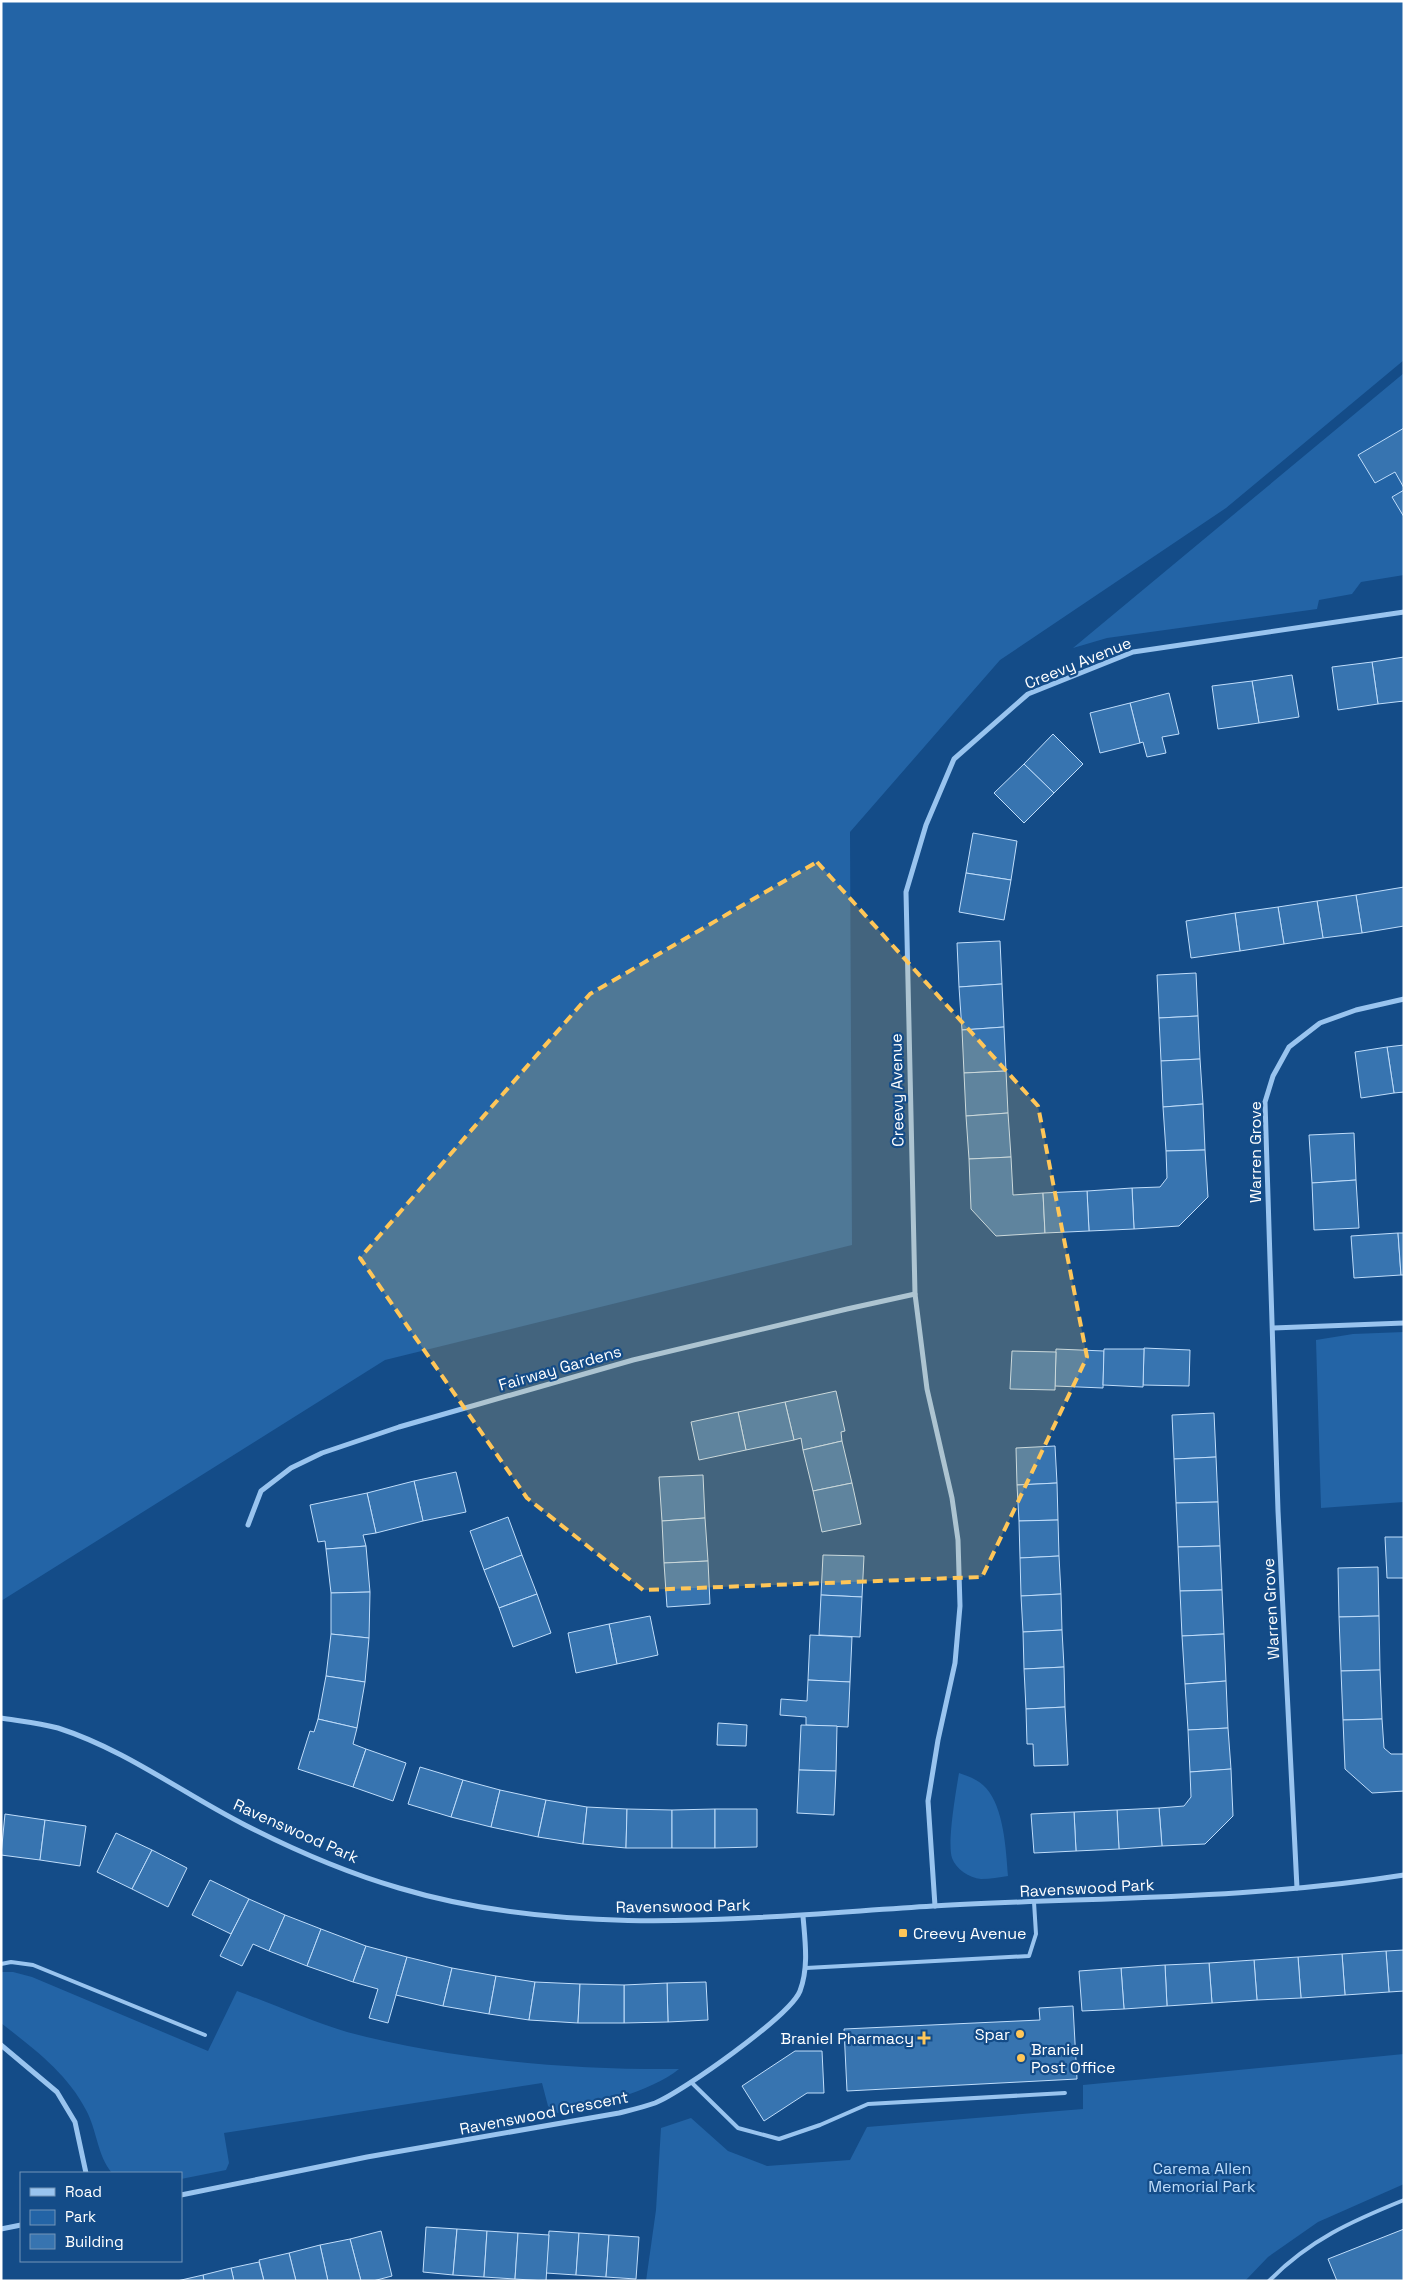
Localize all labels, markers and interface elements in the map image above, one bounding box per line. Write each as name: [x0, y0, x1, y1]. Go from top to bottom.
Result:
street label: Creevy Avenue: [1021, 632, 1135, 694]
street label: Creevy Avenue: [886, 1033, 908, 1147]
street label: Warren Grove: [1245, 1101, 1266, 1203]
street label: Fairway Gardens: [496, 1340, 624, 1396]
street label: Warren Grove: [1258, 1558, 1284, 1660]
street label: Ravenswood Park: [230, 1794, 362, 1868]
street label: Ravenswood Park: [1019, 1874, 1155, 1902]
street label: Ravenswood Park: [615, 1894, 751, 1918]
place label: Creevy Avenue: [913, 1923, 1026, 1944]
marker: Creevy Avenue: [897, 1927, 909, 1939]
place label: Spar: [975, 2024, 1010, 2045]
place label: Braniel Pharmacy: [780, 2028, 914, 2049]
marker: Spar: [1014, 2028, 1026, 2040]
marker: Braniel Pharmacy: [918, 2032, 930, 2044]
place label: Braniel Post Office: [1031, 2039, 1115, 2078]
marker: Braniel Post Office: [1015, 2052, 1027, 2064]
street label: Ravenswood Crescent: [458, 2086, 630, 2140]
park label: Carema Allen Memorial Park: [1148, 2158, 1256, 2197]
legend: [20, 2172, 182, 2262]
text: Road: [65, 2182, 102, 2201]
text: Park: [65, 2207, 96, 2226]
text: Building: [65, 2232, 124, 2251]

